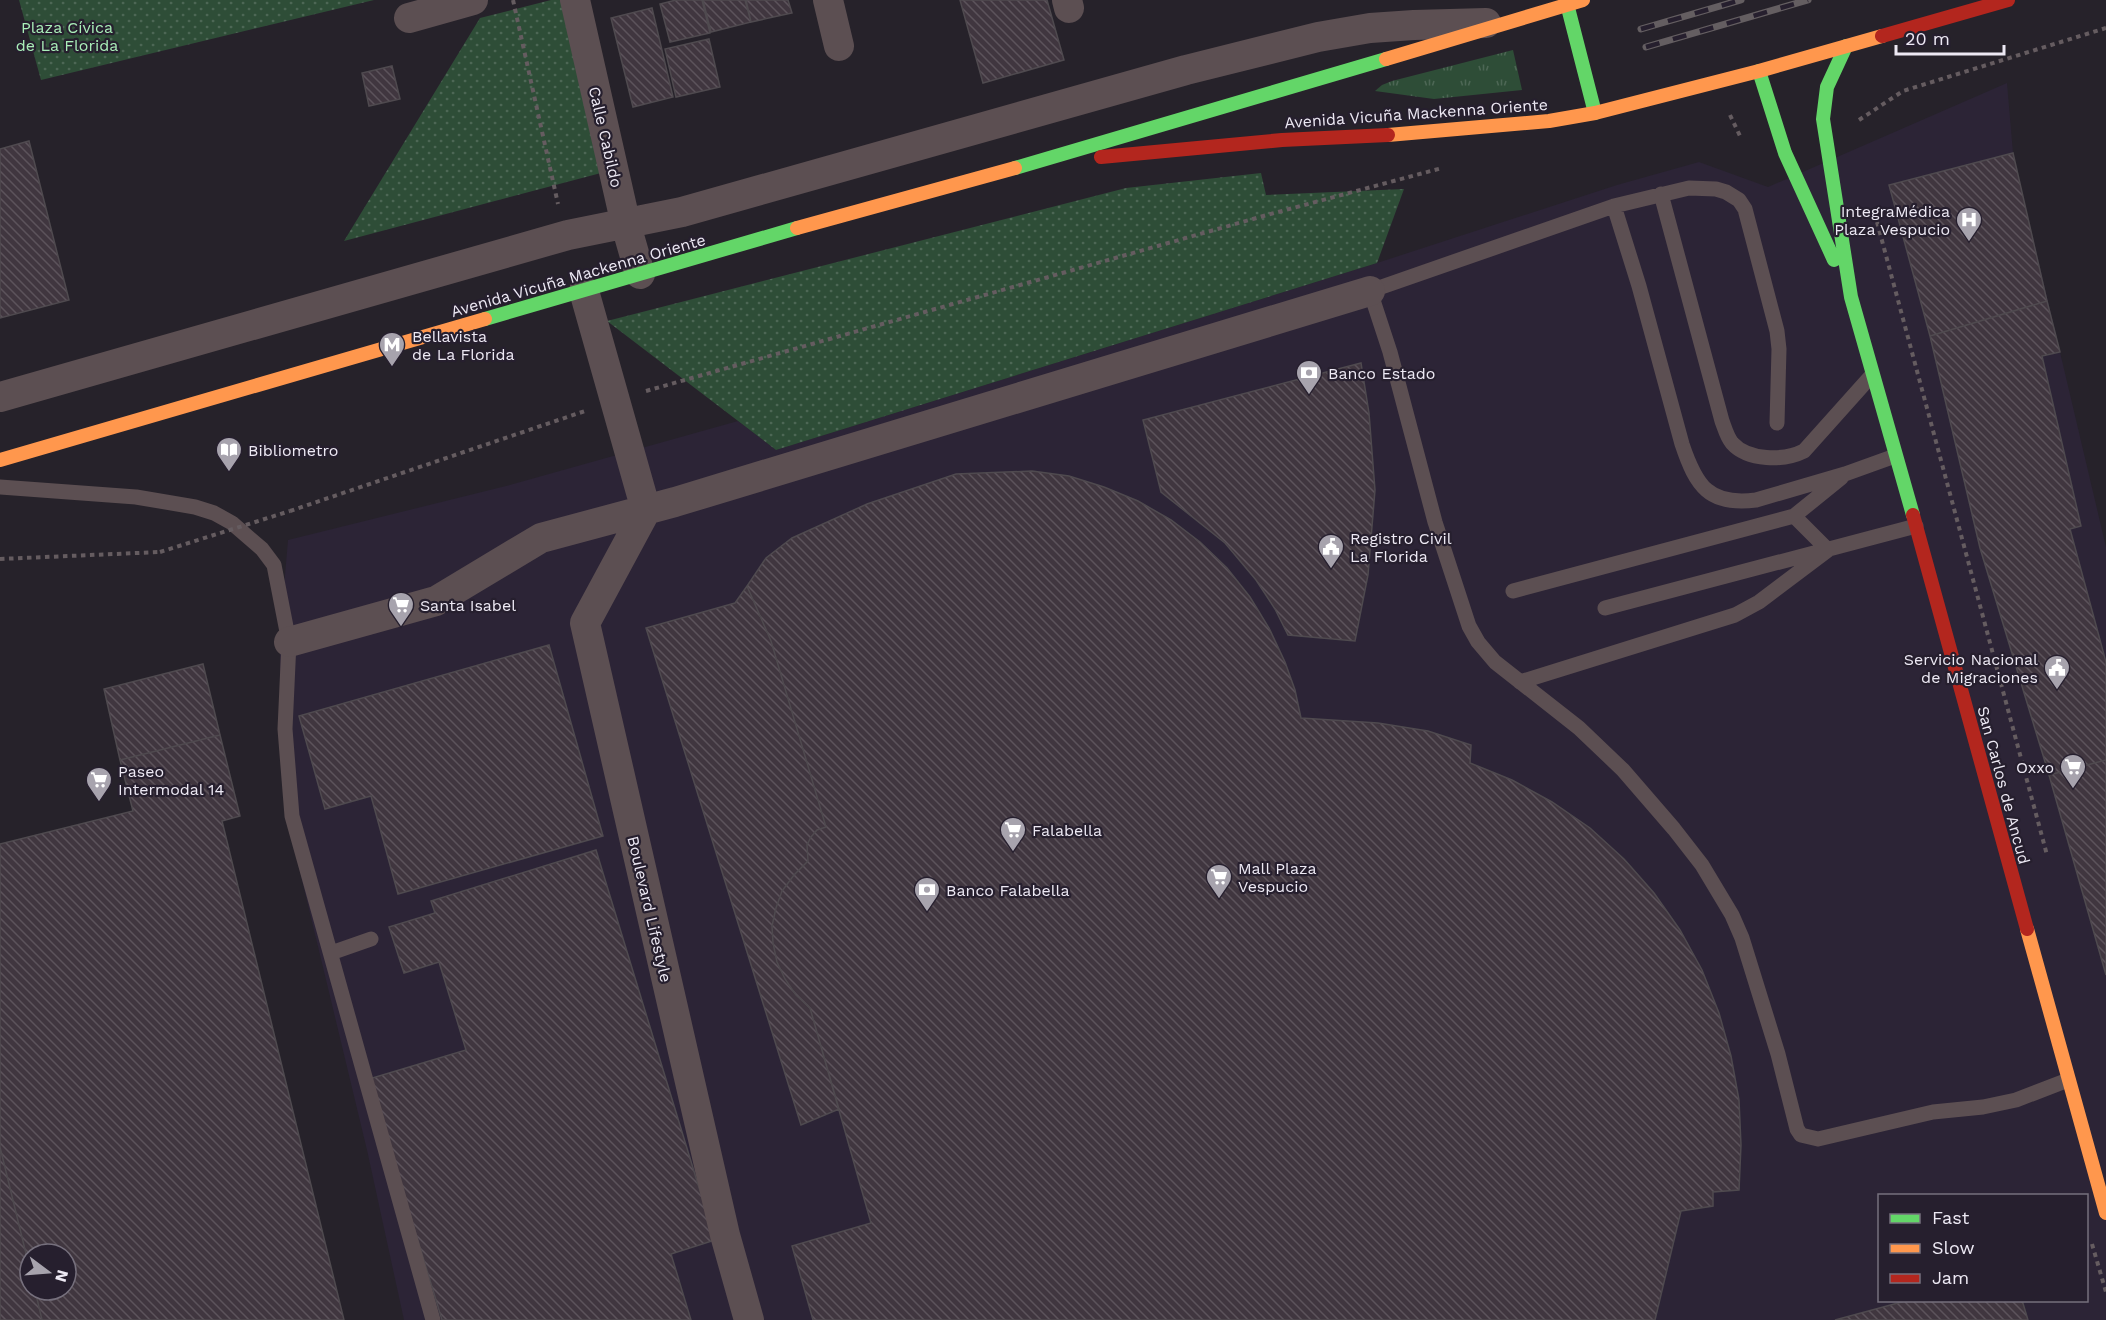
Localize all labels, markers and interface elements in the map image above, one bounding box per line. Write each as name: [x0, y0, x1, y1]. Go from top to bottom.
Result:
park label: Plaza Cívica de La Florida: [16, 18, 118, 55]
scale bar: [1896, 18, 2004, 56]
text: 20 m: [1905, 28, 1950, 49]
street label: Calle Cabildo: [585, 85, 626, 190]
street label: Avenida Vicuña Mackenna Oriente: [1284, 95, 1548, 132]
place label: IntegraMédica Plaza Vespucio: [1834, 202, 1950, 239]
hospital icon: IntegraMédica Plaza Vespucio: [1954, 205, 1984, 243]
street label: Avenida Vicuña Mackenna Oriente: [449, 230, 708, 321]
place label: Bellavista de La Florida: [412, 327, 515, 364]
metro station icon: Bellavista de La Florida: [377, 330, 407, 368]
bank icon: Banco Estado: [1294, 358, 1324, 396]
place label: Banco Estado: [1328, 364, 1435, 383]
library icon: Bibliometro: [214, 435, 244, 473]
place label: Bibliometro: [248, 441, 338, 460]
place label: Registro Civil La Florida: [1350, 529, 1452, 566]
public building icon: Registro Civil La Florida: [1316, 532, 1346, 570]
supermarket icon: Santa Isabel: [386, 590, 416, 628]
place label: Santa Isabel: [420, 596, 516, 615]
place label: Servicio Nacional de Migraciones: [1904, 650, 2038, 687]
public building icon: Servicio Nacional de Migraciones: [2042, 653, 2072, 691]
street label: San Carlos de Ancud: [1973, 704, 2034, 866]
supermarket icon: Oxxo: [2058, 752, 2088, 790]
place label: Oxxo: [2016, 758, 2054, 777]
place label: Paseo Intermodal 14: [118, 762, 225, 799]
supermarket icon: Paseo Intermodal 14: [84, 765, 114, 803]
supermarket icon: Falabella: [998, 815, 1028, 853]
place label: Falabella: [1032, 821, 1102, 840]
street label: Boulevard Lifestyle: [623, 834, 676, 984]
place label: Mall Plaza Vespucio: [1238, 859, 1317, 896]
supermarket icon: Mall Plaza Vespucio: [1204, 862, 1234, 900]
bank icon: Banco Falabella: [912, 875, 942, 913]
place label: Banco Falabella: [946, 881, 1070, 900]
legend: [1878, 1194, 2088, 1302]
text: Fast: [1932, 1207, 1970, 1228]
text: Slow: [1932, 1237, 1975, 1258]
north arrow: [18, 1242, 78, 1302]
text: Jam: [1932, 1267, 1969, 1288]
text: N: [51, 1268, 73, 1284]

